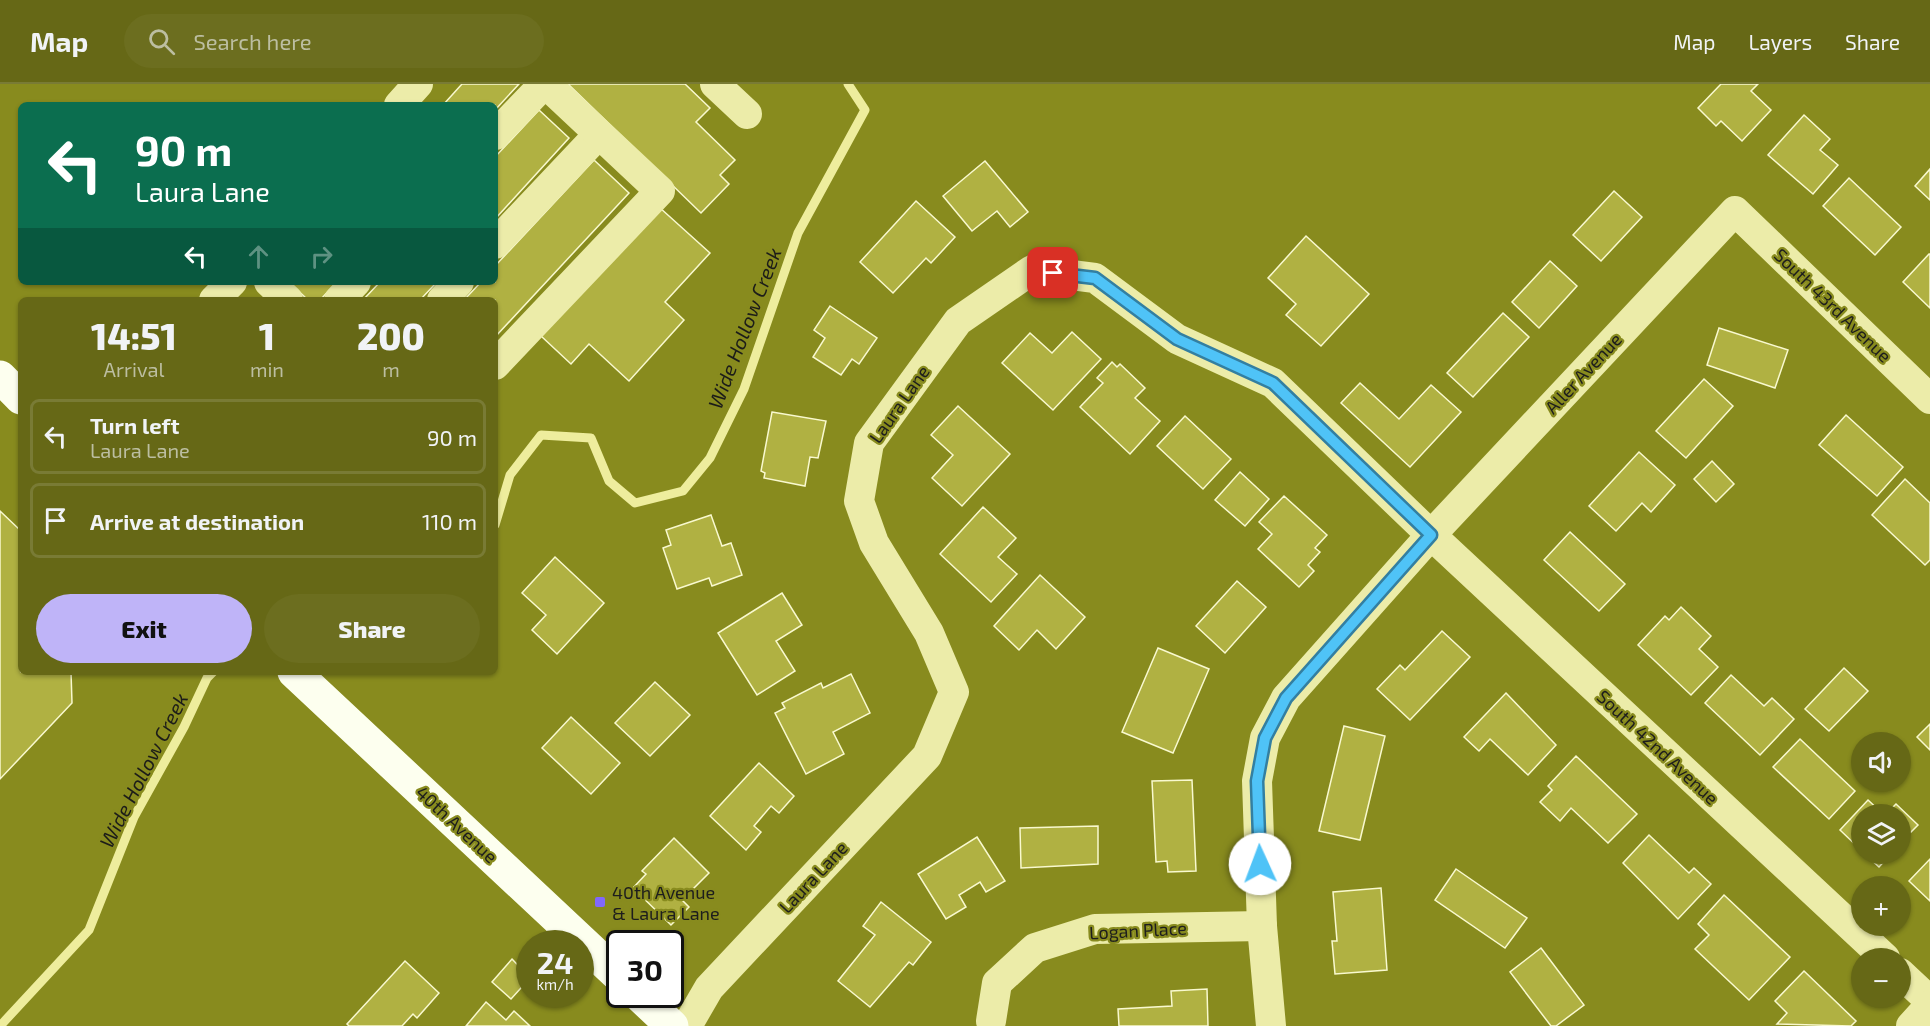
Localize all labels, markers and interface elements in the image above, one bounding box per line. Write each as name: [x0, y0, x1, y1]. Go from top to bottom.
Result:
search box: [124, 14, 544, 68]
text: Map: [30, 24, 88, 58]
icon: search: [145, 25, 178, 58]
text: Search here: [193, 28, 312, 54]
text: Map: [1673, 29, 1715, 54]
text: Layers: [1748, 29, 1812, 54]
text: Share: [1845, 29, 1900, 54]
text: 90 m: [135, 124, 232, 174]
icon: left: [36, 126, 114, 204]
text: Laura Lane: [135, 175, 270, 207]
icon: left: [179, 240, 212, 273]
icon: ahead: [242, 240, 275, 273]
icon: right: [305, 240, 338, 273]
water label: Wide Hollow Creek: [702, 244, 786, 412]
street label: South 43rd Avenue: [1770, 244, 1896, 366]
pin: [1027, 247, 1078, 298]
icon: arrive: [1036, 256, 1069, 289]
text: 14:51: [91, 314, 177, 357]
text: 1: [259, 314, 275, 357]
text: 200: [357, 314, 425, 357]
street label: Aller Avenue: [1540, 328, 1626, 418]
text: Arrival: [104, 357, 164, 381]
text: min: [250, 357, 284, 381]
text: m: [382, 357, 400, 381]
street label: Laura Lane: [864, 361, 934, 447]
text: Turn left: [90, 412, 179, 438]
icon: left: [39, 420, 72, 453]
text: 90 m: [427, 424, 477, 450]
text: Laura Lane: [90, 438, 190, 462]
icon: arrive: [39, 504, 72, 537]
text: Arrive at destination: [90, 508, 304, 534]
text: 110 m: [422, 508, 477, 534]
button: Exit: [36, 594, 252, 663]
button: Share: [264, 594, 480, 663]
street label: South 42nd Avenue: [1593, 685, 1723, 809]
water label: Wide Hollow Creek: [94, 689, 192, 851]
map controls: [1851, 732, 1911, 1008]
button: sound: [1851, 732, 1911, 792]
street label: 40th Avenue: [412, 781, 502, 867]
button: layers: [1851, 804, 1911, 864]
position arrow: [1228, 832, 1292, 896]
street label: Laura Lane: [774, 837, 852, 917]
button: +: [1851, 876, 1911, 936]
place label: 40th Avenue & Laura Lane: [612, 881, 720, 924]
marker: 40th Avenue & Laura Lane: [593, 895, 607, 909]
street label: Logan Place: [1089, 916, 1187, 944]
speed limit sign: 30: [606, 930, 684, 1008]
text: 24: [537, 944, 573, 980]
button: −: [1851, 948, 1911, 1008]
text: km/h: [536, 975, 574, 993]

